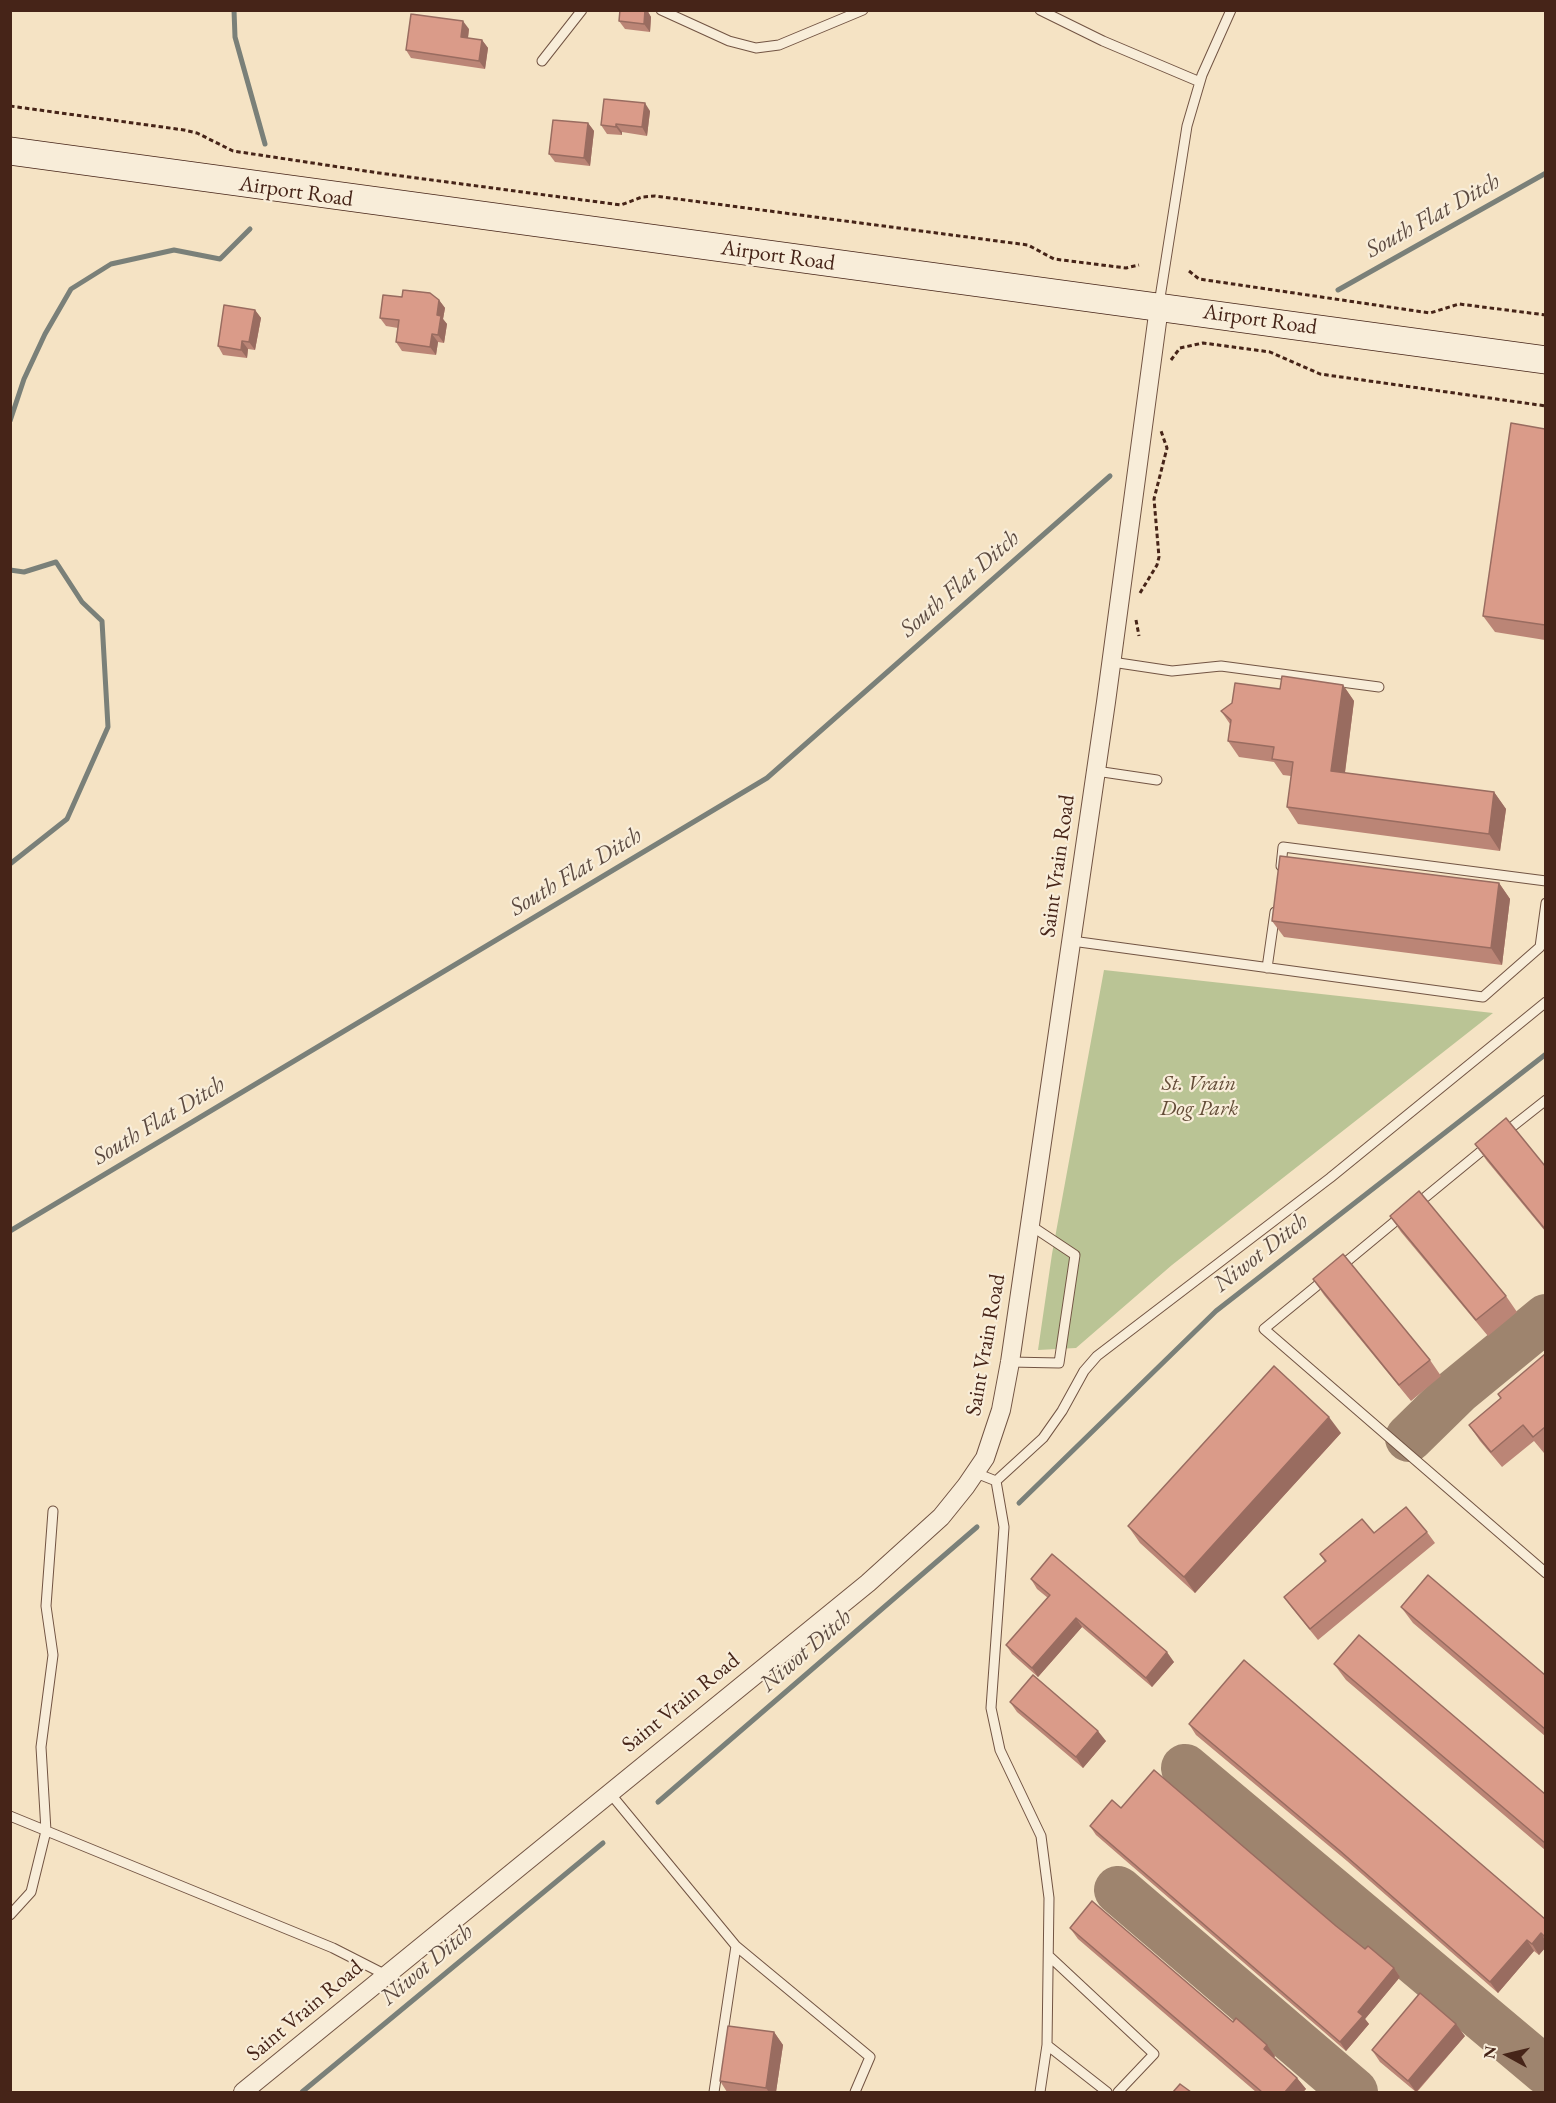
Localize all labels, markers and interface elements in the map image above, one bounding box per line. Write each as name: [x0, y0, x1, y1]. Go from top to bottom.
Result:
water label: South Flat Ditch: [1361, 167, 1505, 265]
street label: Airport Road: [237, 171, 355, 213]
street label: Airport Road: [719, 235, 837, 277]
street label: Airport Road: [1201, 299, 1319, 341]
water label: South Flat Ditch: [894, 524, 1026, 644]
street label: Saint Vrain Road: [1035, 793, 1081, 939]
water label: South Flat Ditch: [505, 821, 647, 923]
water label: South Flat Ditch: [88, 1070, 230, 1172]
park label: St. Vrain Dog Park: [1160, 1071, 1238, 1122]
water label: Niwot Ditch: [1208, 1207, 1314, 1299]
street label: Saint Vrain Road: [961, 1272, 1011, 1418]
water label: Niwot Ditch: [754, 1603, 858, 1699]
street label: Saint Vrain Road: [617, 1648, 745, 1758]
water label: Niwot Ditch: [375, 1918, 479, 2012]
street label: Saint Vrain Road: [241, 1955, 369, 2067]
north arrow: [1478, 2025, 1538, 2085]
text: N: [1478, 2045, 1501, 2060]

